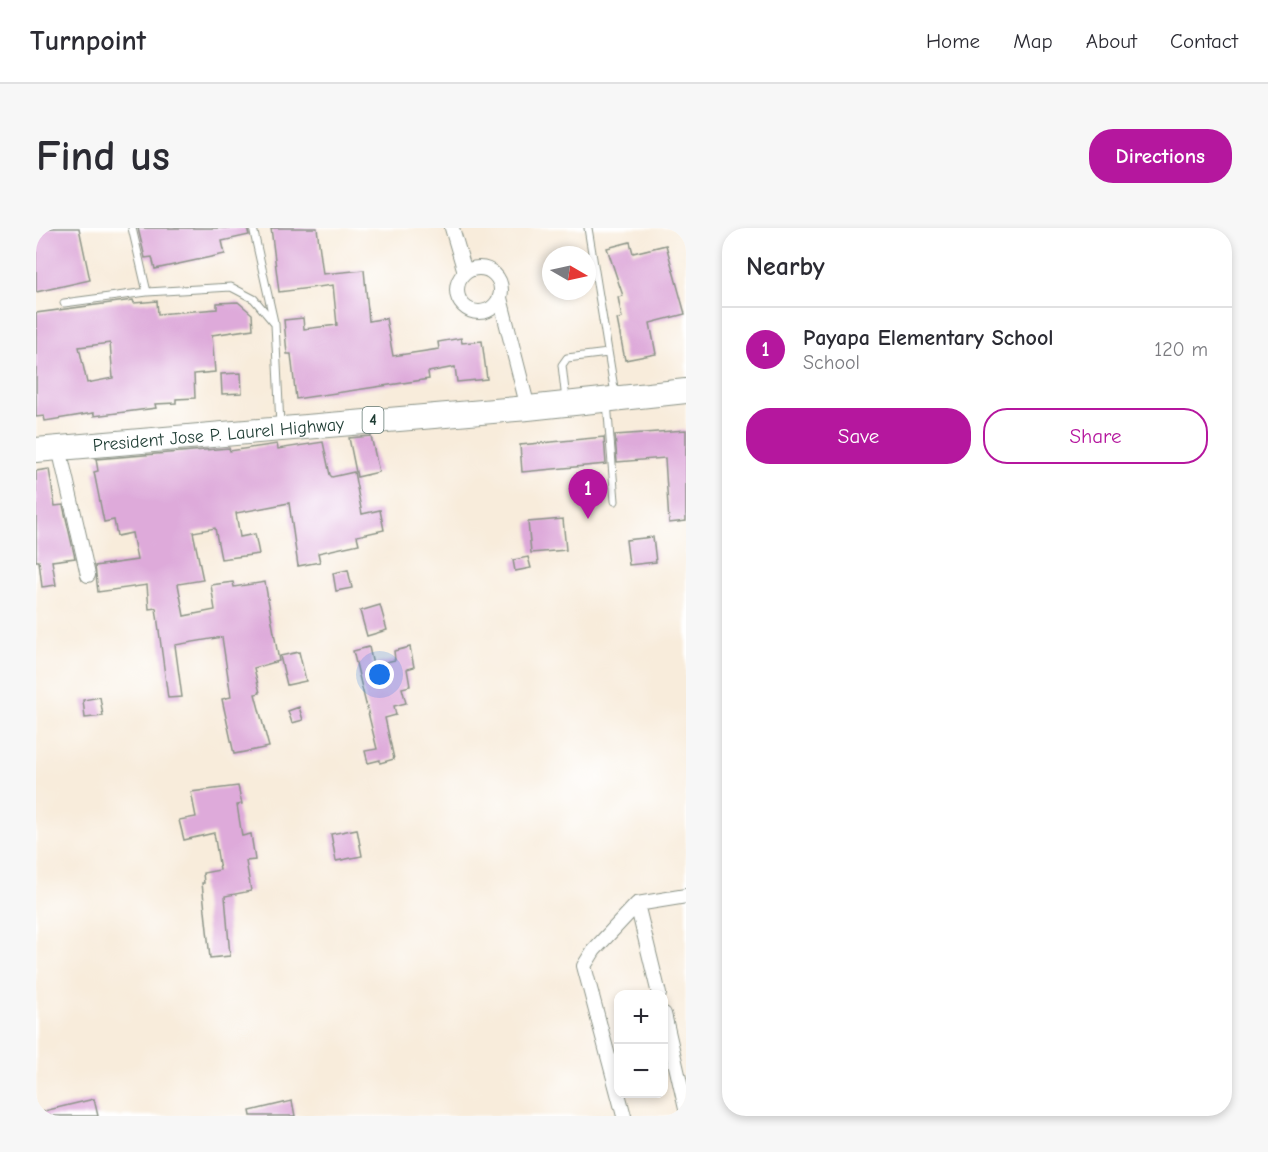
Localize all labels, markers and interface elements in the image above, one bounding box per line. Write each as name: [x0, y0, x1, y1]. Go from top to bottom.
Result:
text: Turnpoint: [30, 25, 146, 57]
text: Home: [926, 29, 980, 53]
text: Map: [1013, 29, 1053, 53]
text: About: [1086, 29, 1137, 53]
text: Contact: [1170, 29, 1238, 53]
button: Directions: [1089, 129, 1232, 183]
text: Find us: [36, 132, 170, 181]
north arrow: [542, 246, 596, 300]
text: Nearby: [746, 252, 825, 282]
text: Payapa Elementary School: [803, 325, 1054, 351]
text: 1: [762, 338, 769, 361]
text: 120 m: [1154, 338, 1208, 361]
text: School: [803, 351, 860, 374]
road number: 4: [362, 407, 384, 433]
button: Save: [746, 408, 971, 464]
button: Share: [983, 408, 1208, 464]
street label: President Jose P. Laurel Highway: [92, 413, 346, 456]
pin: 1: [568, 470, 608, 519]
your location: [365, 660, 394, 689]
map controls: [614, 990, 668, 1098]
button: +: [614, 990, 668, 1044]
button: −: [614, 1044, 668, 1098]

